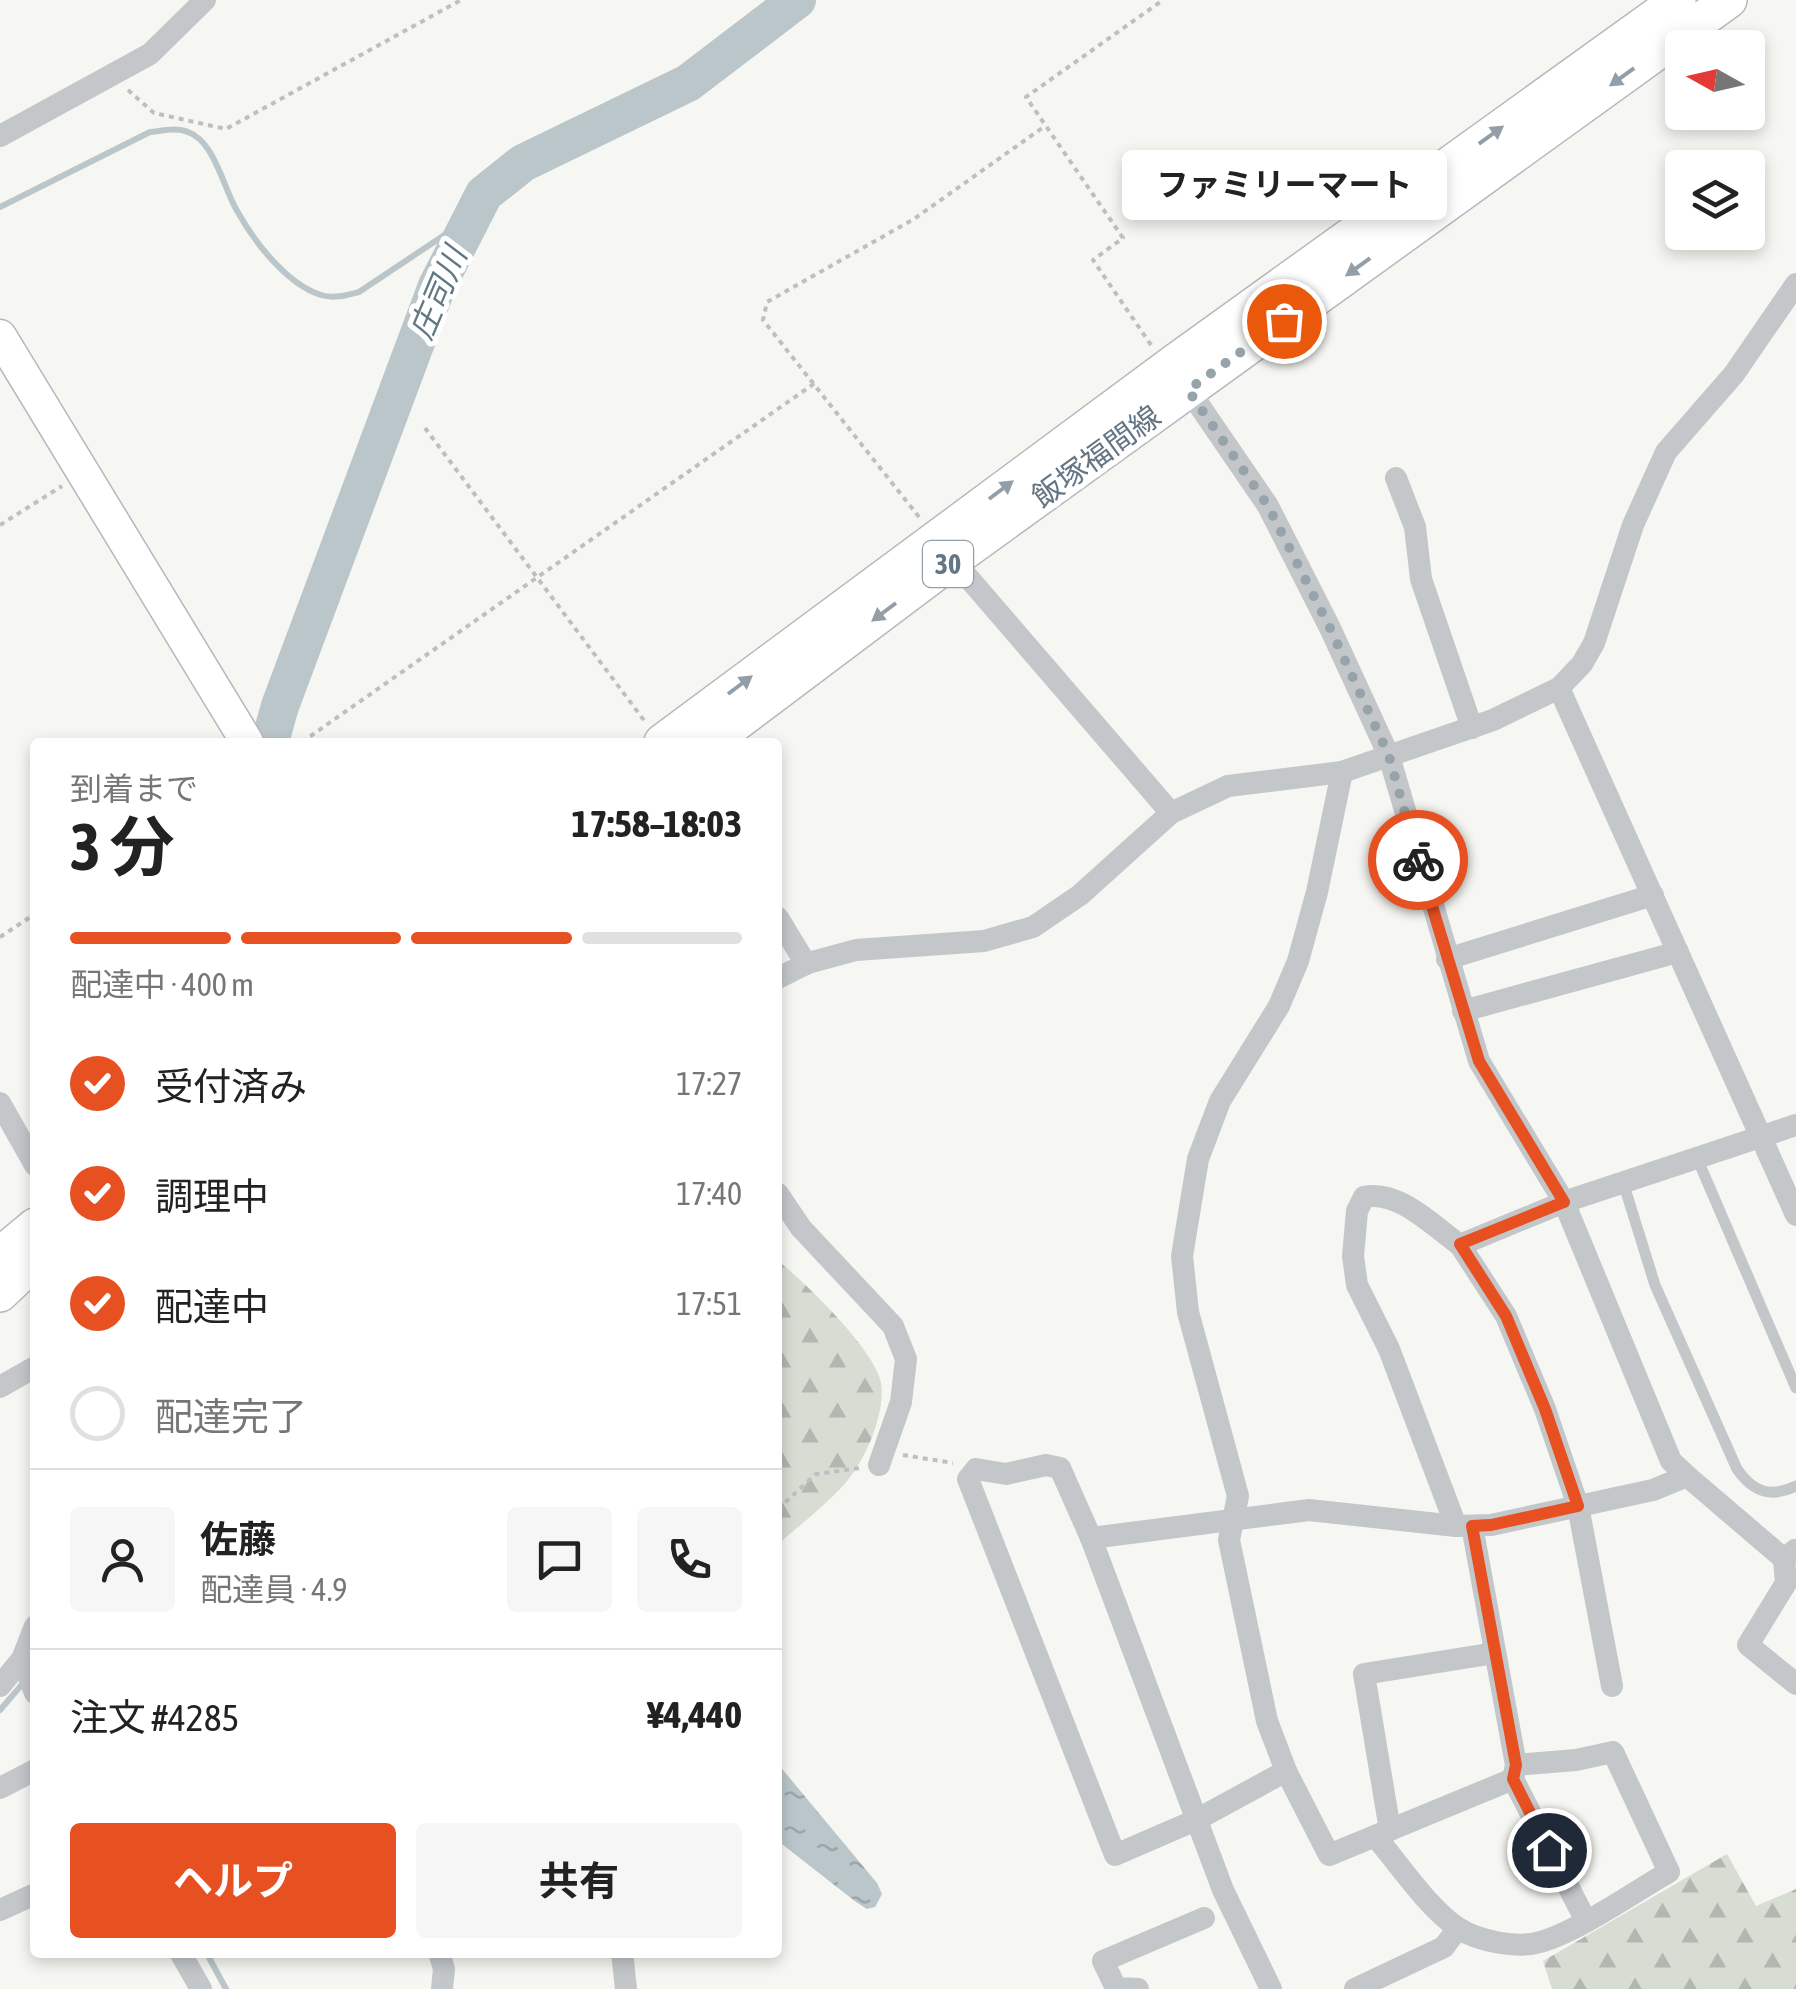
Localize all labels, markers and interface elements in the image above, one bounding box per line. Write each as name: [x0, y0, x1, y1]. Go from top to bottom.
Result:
north arrow: [1665, 30, 1765, 130]
map controls: [1665, 30, 1765, 250]
one-way arrow: [1608, 67, 1635, 87]
one-way arrow: [1477, 126, 1504, 145]
button: layers: [1665, 150, 1765, 250]
callout: ファミリーマート: [1122, 151, 1446, 221]
text: ファミリーマート: [1156, 166, 1413, 203]
water label: 庄司川: [402, 239, 475, 344]
one-way arrow: [1345, 257, 1371, 277]
pin: [1242, 279, 1327, 364]
icon: bag: [1257, 294, 1312, 349]
street label: 飯塚福間線: [1025, 398, 1167, 514]
one-way arrow: [988, 481, 1014, 501]
road number: 30: [923, 541, 973, 587]
one-way arrow: [871, 602, 897, 622]
one-way arrow: [727, 675, 753, 695]
text: 到着まで: [70, 770, 198, 807]
text: 17:58–18:03: [572, 802, 742, 845]
text: 3 分: [70, 809, 174, 884]
courier: [1368, 810, 1468, 910]
icon: bike: [1391, 833, 1446, 888]
text: 配達中 · 400 m: [70, 966, 254, 1003]
icon: check: [70, 1056, 125, 1111]
text: 受付済み: [155, 1065, 307, 1108]
text: 17:27: [676, 1065, 742, 1102]
icon: check: [70, 1166, 125, 1221]
text: 調理中: [155, 1175, 269, 1218]
text: 17:40: [676, 1175, 742, 1212]
icon: check: [70, 1276, 125, 1331]
text: 配達中: [155, 1285, 269, 1328]
text: 17:51: [676, 1285, 742, 1322]
text: 配達完了: [155, 1395, 307, 1438]
button: person: [70, 1507, 175, 1612]
button: chat: [507, 1507, 612, 1612]
button: phone: [637, 1507, 742, 1612]
text: 佐藤: [200, 1518, 276, 1561]
text: 配達員 · 4.9: [200, 1571, 347, 1608]
text: ¥4,440: [647, 1693, 742, 1736]
text: 注文 #4285: [70, 1696, 239, 1739]
pin: [1507, 1808, 1592, 1893]
button: ヘルプ: [70, 1823, 396, 1938]
button: 共有: [416, 1823, 742, 1938]
icon: home: [1522, 1823, 1577, 1878]

